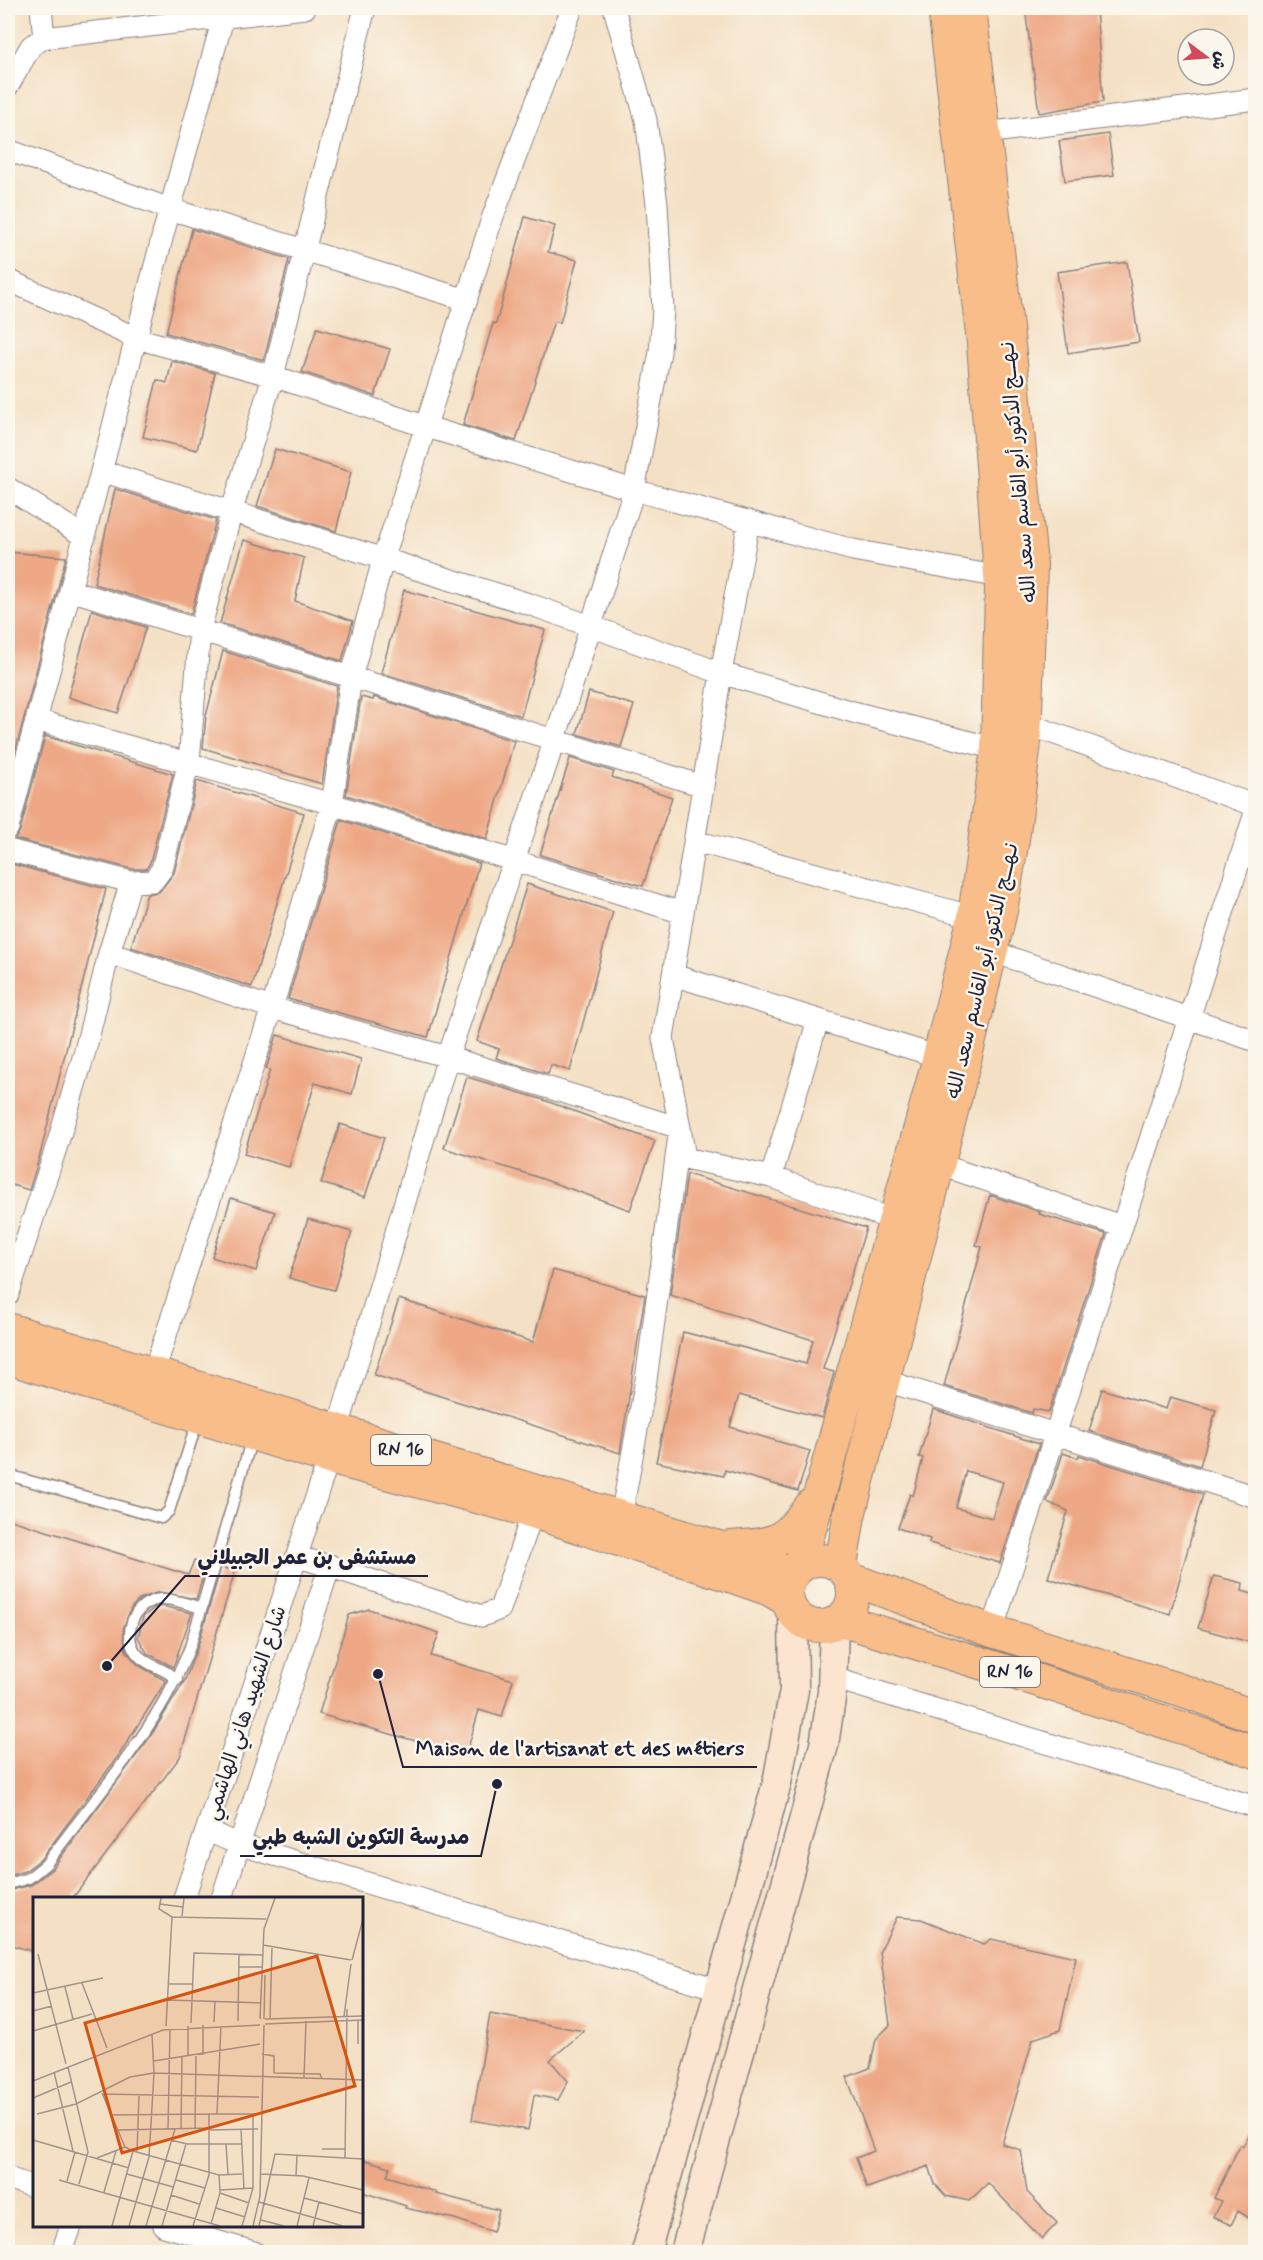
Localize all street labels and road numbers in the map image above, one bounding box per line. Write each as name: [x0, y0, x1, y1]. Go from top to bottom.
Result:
street label: نـهـــج الدكتور أبو القاسم سعد الله: [994, 340, 1045, 604]
street label: نـهـــج الدكتور أبو القاسم سعد الله: [940, 840, 1027, 1102]
road number: RN 16: [371, 1435, 431, 1465]
street label: شارع الشهيد هاني الهاشمي: [199, 1602, 296, 1825]
road number: RN 16: [980, 1657, 1040, 1687]

